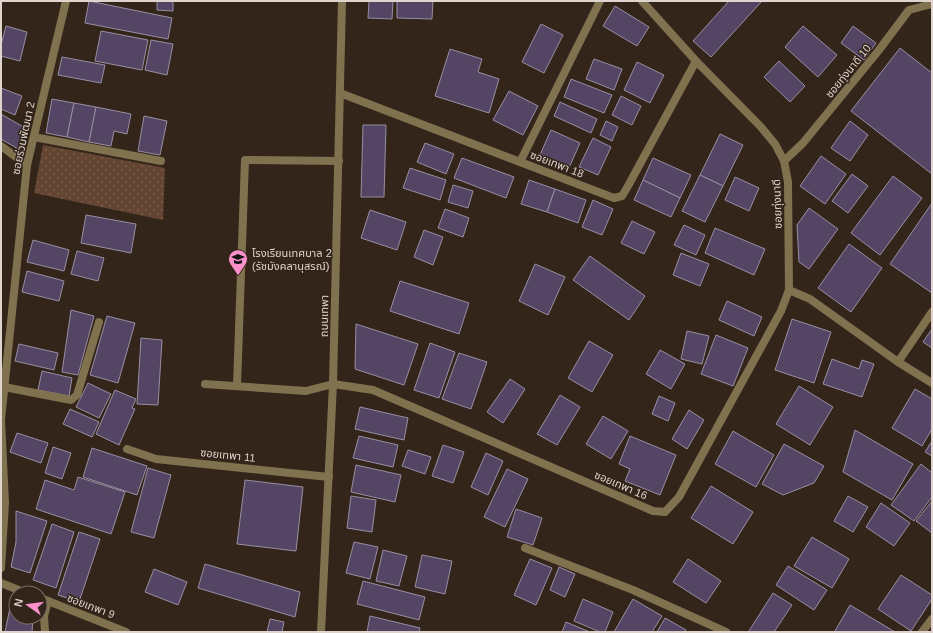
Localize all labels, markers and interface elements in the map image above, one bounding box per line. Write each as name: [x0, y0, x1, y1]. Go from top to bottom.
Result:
street label: ซอยทุ่งนาดี 10: [823, 42, 874, 101]
street label: ซอยร่วมพัฒนา 2: [9, 100, 37, 176]
street label: ซอยเทพา 18: [529, 148, 585, 180]
street label: ซอยทุ่งนาดี: [770, 179, 785, 229]
place label: โรงเรียนเทศบาล 2 (รัชมังคลานุสรณ์): [252, 247, 332, 273]
school or university icon: โรงเรียนเทศบาล 2 (รัชมังคลานุสรณ์): [227, 248, 249, 276]
street label: ถนนเทพา: [318, 295, 330, 337]
street label: ซอยเทพา 11: [200, 446, 256, 464]
street label: ซอยเทพา 16: [593, 468, 649, 502]
north arrow: [8, 585, 48, 625]
street label: ซอยเทพา 9: [65, 591, 117, 621]
text: N: [12, 597, 25, 608]

